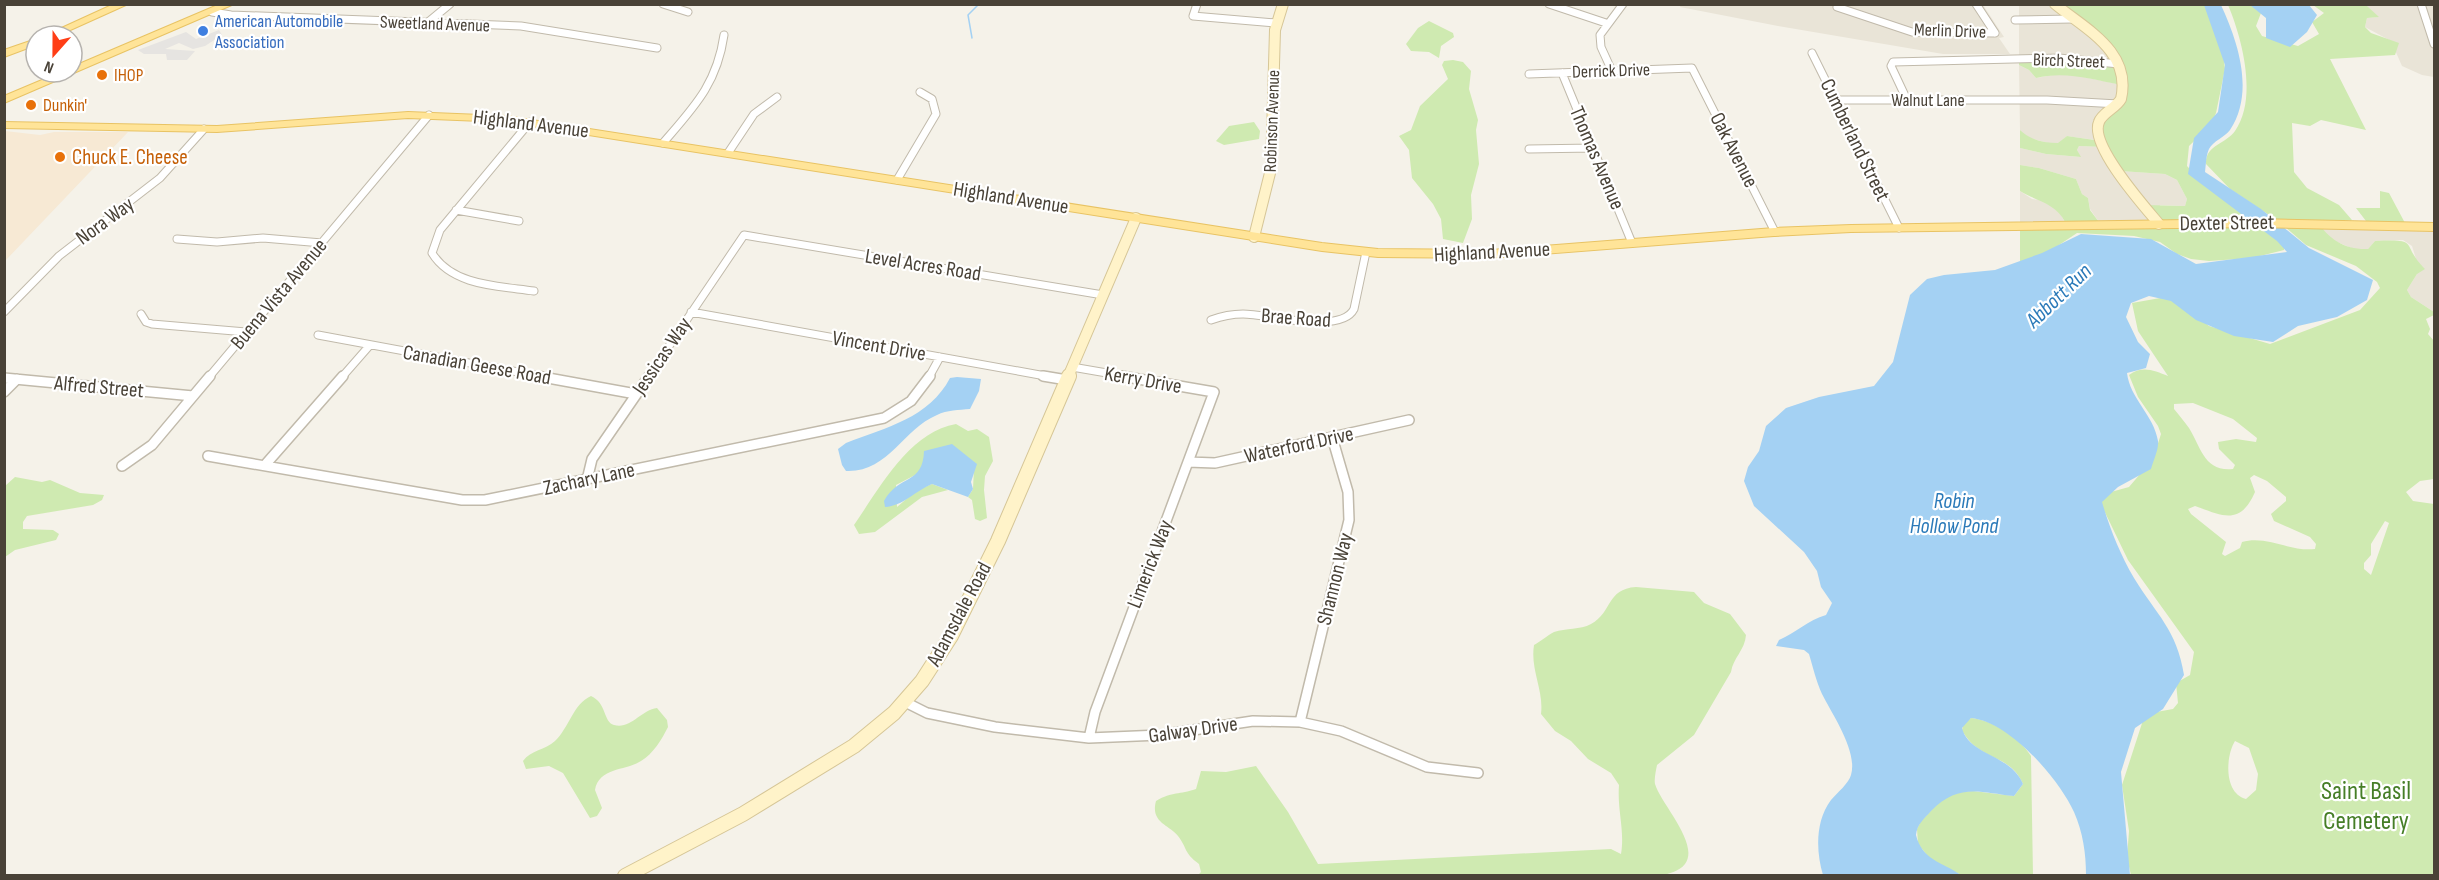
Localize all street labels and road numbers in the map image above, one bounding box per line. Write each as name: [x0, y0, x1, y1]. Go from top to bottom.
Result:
street label: Sweetland Avenue: [380, 12, 490, 36]
street label: Merlin Drive: [1914, 19, 1986, 43]
street label: Birch Street: [2033, 49, 2106, 73]
street label: Derrick Drive: [1572, 59, 1650, 83]
street label: Robinson Avenue: [1260, 69, 1284, 173]
street label: Cumberland Street: [1815, 75, 1895, 205]
street label: Walnut Lane: [1891, 90, 1965, 111]
street label: Thomas Avenue: [1564, 103, 1630, 213]
street label: Highland Avenue: [472, 105, 590, 143]
street label: Oak Avenue: [1704, 108, 1764, 192]
street label: Highland Avenue: [952, 177, 1070, 219]
street label: Nora Way: [71, 192, 139, 250]
street label: Dexter Street: [2179, 210, 2275, 236]
street label: Buena Vista Avenue: [225, 234, 333, 354]
street label: Highland Avenue: [1433, 236, 1551, 268]
street label: Level Acres Road: [863, 244, 983, 286]
street label: Brae Road: [1260, 303, 1332, 333]
street label: Jessicas Way: [627, 313, 697, 400]
street label: Vincent Drive: [830, 325, 928, 367]
street label: Canadian Geese Road: [401, 340, 553, 390]
street label: Kerry Drive: [1102, 361, 1184, 399]
street label: Alfred Street: [52, 371, 145, 403]
street label: Waterford Drive: [1242, 421, 1356, 469]
street label: Zachary Lane: [541, 457, 637, 501]
street label: Limerick Way: [1122, 516, 1178, 612]
street label: Shannon Way: [1311, 530, 1359, 628]
street label: Adamsdale Road: [921, 558, 997, 671]
street label: Galway Drive: [1147, 711, 1239, 749]

